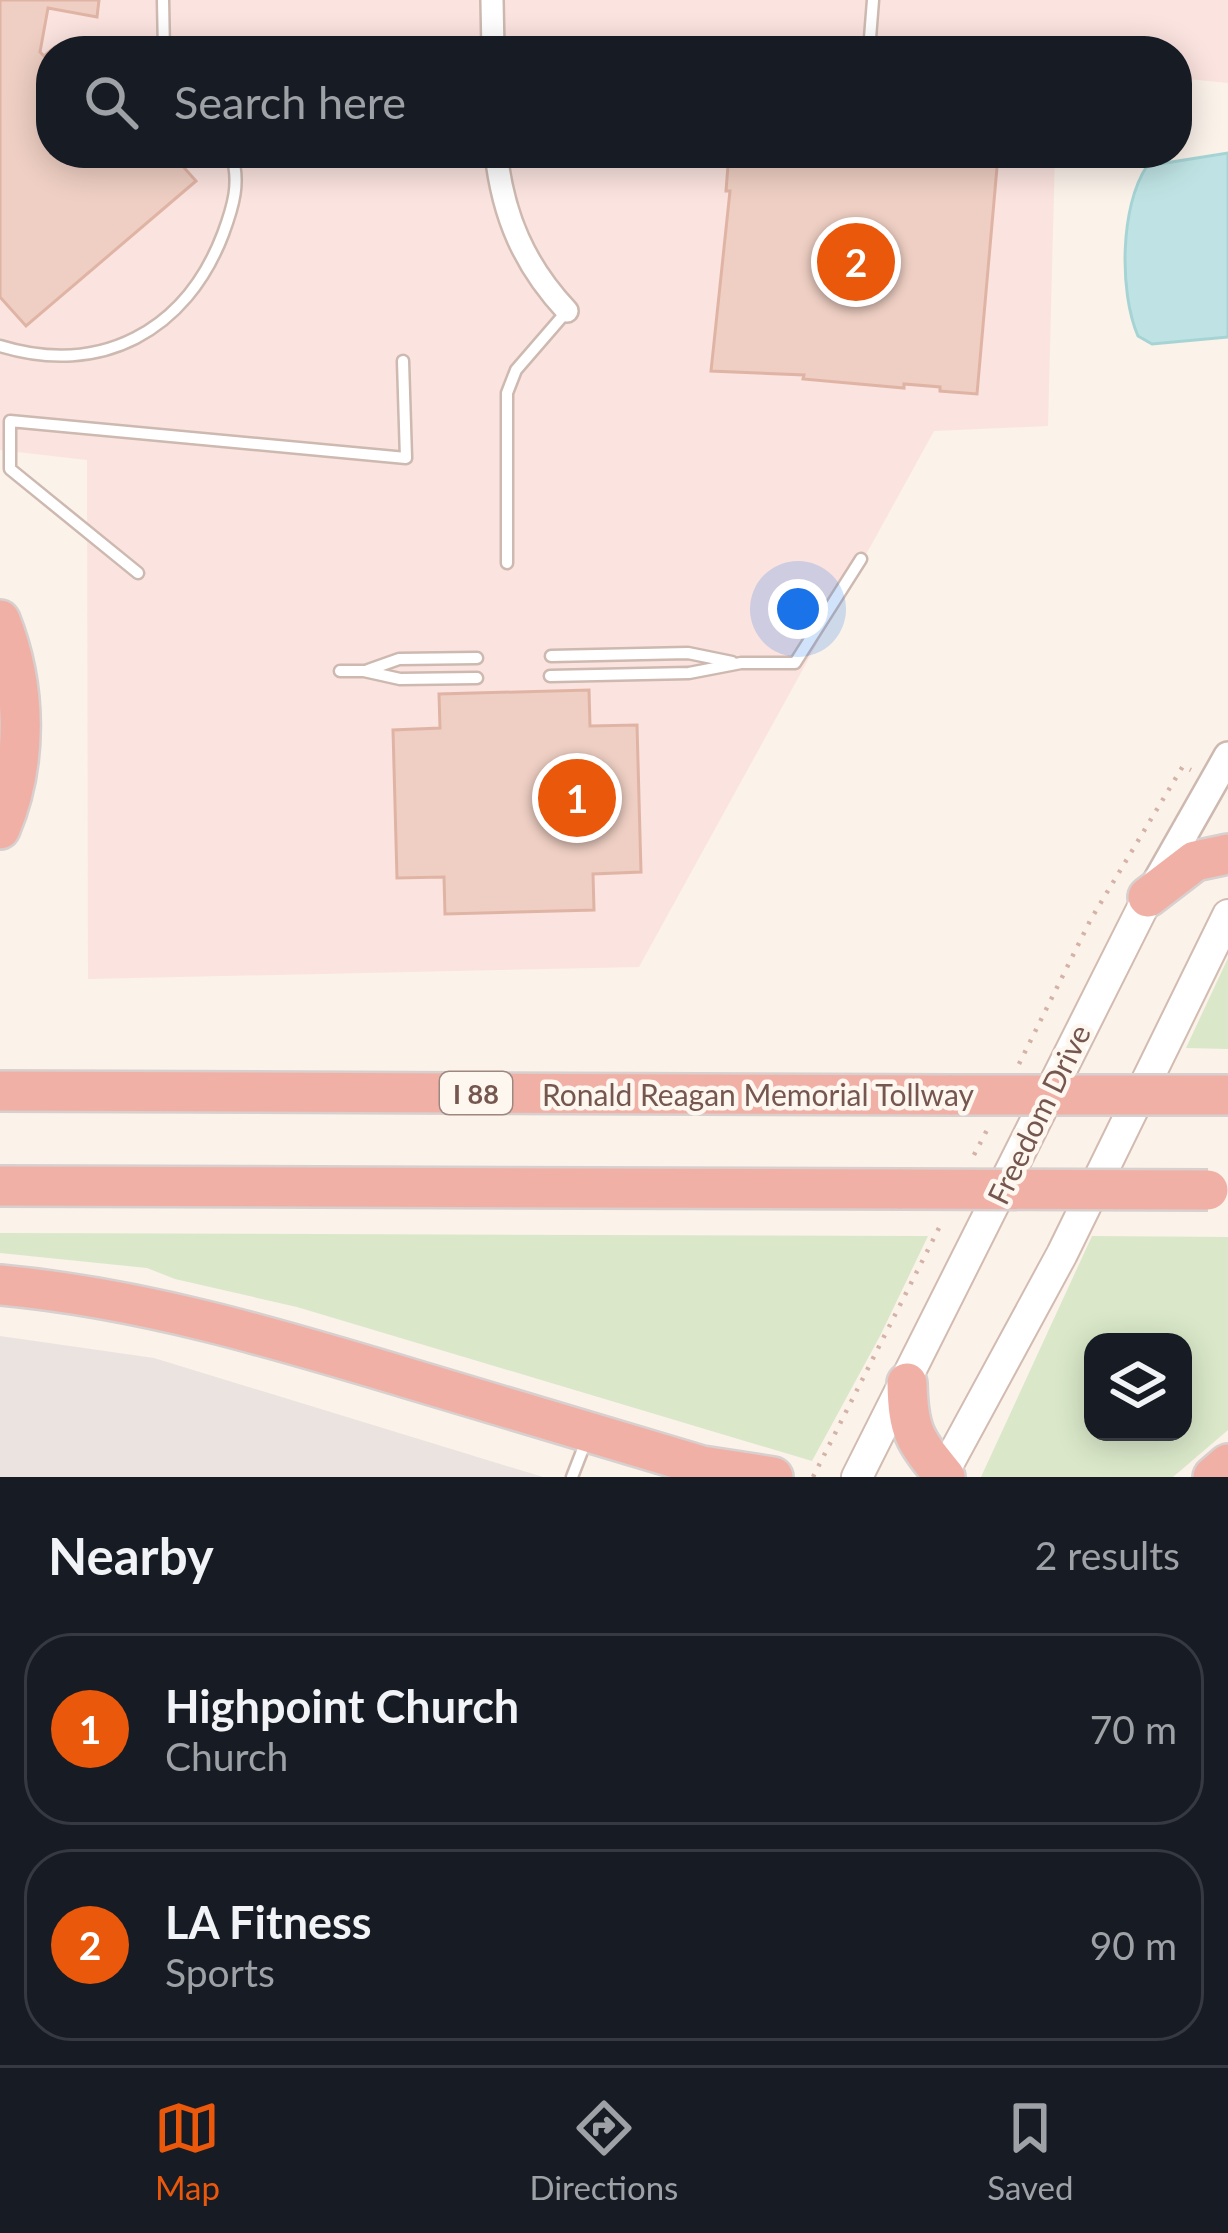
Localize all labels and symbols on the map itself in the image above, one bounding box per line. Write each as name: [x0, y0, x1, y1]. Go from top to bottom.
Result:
pin: 2: [817, 217, 895, 307]
your location: [768, 579, 828, 639]
pin: 1: [538, 753, 616, 843]
street label: Freedom Drive: [979, 1018, 1097, 1210]
road number: I 88: [440, 1072, 512, 1114]
street label: Ronald Reagan Memorial Tollway: [542, 1076, 975, 1112]

